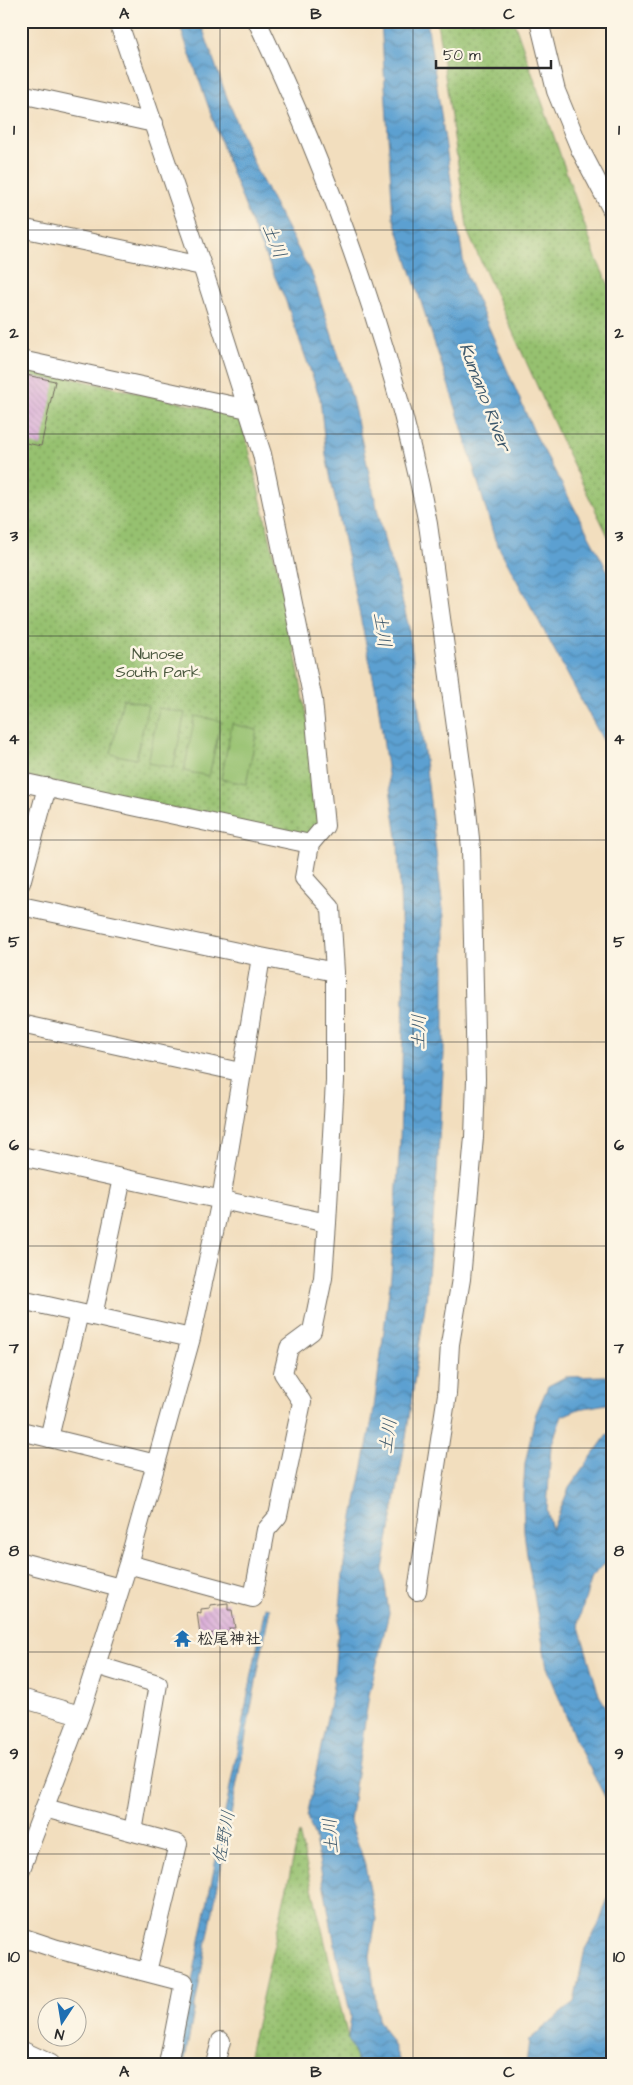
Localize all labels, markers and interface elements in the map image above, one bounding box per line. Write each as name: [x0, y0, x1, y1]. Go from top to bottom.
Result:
text: A: [119, 3, 130, 25]
text: B: [310, 3, 322, 25]
text: C: [503, 3, 515, 25]
scale bar: [436, 38, 550, 70]
text: 50 m: [443, 45, 481, 66]
text: 1: [13, 119, 16, 141]
text: 1: [618, 119, 621, 141]
water label: 土川: [256, 220, 292, 262]
text: 2: [8, 322, 19, 344]
text: 2: [613, 322, 624, 344]
water label: Kumano River: [453, 339, 518, 457]
text: 3: [9, 525, 19, 547]
text: 3: [614, 525, 624, 547]
water label: 土川: [367, 610, 397, 650]
park label: Nunose South Park: [115, 643, 201, 683]
text: 4: [9, 728, 20, 750]
text: 4: [614, 728, 625, 750]
text: 5: [8, 931, 20, 953]
text: 5: [613, 931, 625, 953]
water label: 土川: [406, 1014, 432, 1050]
text: 6: [9, 1134, 19, 1156]
text: 6: [614, 1134, 624, 1156]
text: 7: [8, 1337, 19, 1359]
text: 7: [613, 1337, 624, 1359]
water label: 土川: [373, 1416, 403, 1456]
text: 8: [9, 1540, 20, 1562]
text: 8: [614, 1540, 625, 1562]
place label: 松尾神社: [197, 1628, 261, 1650]
temple icon: 松尾神社: [173, 1629, 193, 1649]
text: 9: [9, 1743, 19, 1765]
text: 9: [614, 1743, 624, 1765]
water label: 佐野川: [207, 1808, 241, 1866]
water label: 土川: [317, 1817, 345, 1855]
text: 10: [8, 1946, 20, 1968]
text: 10: [613, 1946, 625, 1968]
north arrow: [38, 1998, 88, 2048]
text: N: [53, 2023, 66, 2044]
text: A: [119, 2061, 130, 2083]
text: B: [310, 2061, 322, 2083]
text: C: [503, 2061, 515, 2083]

